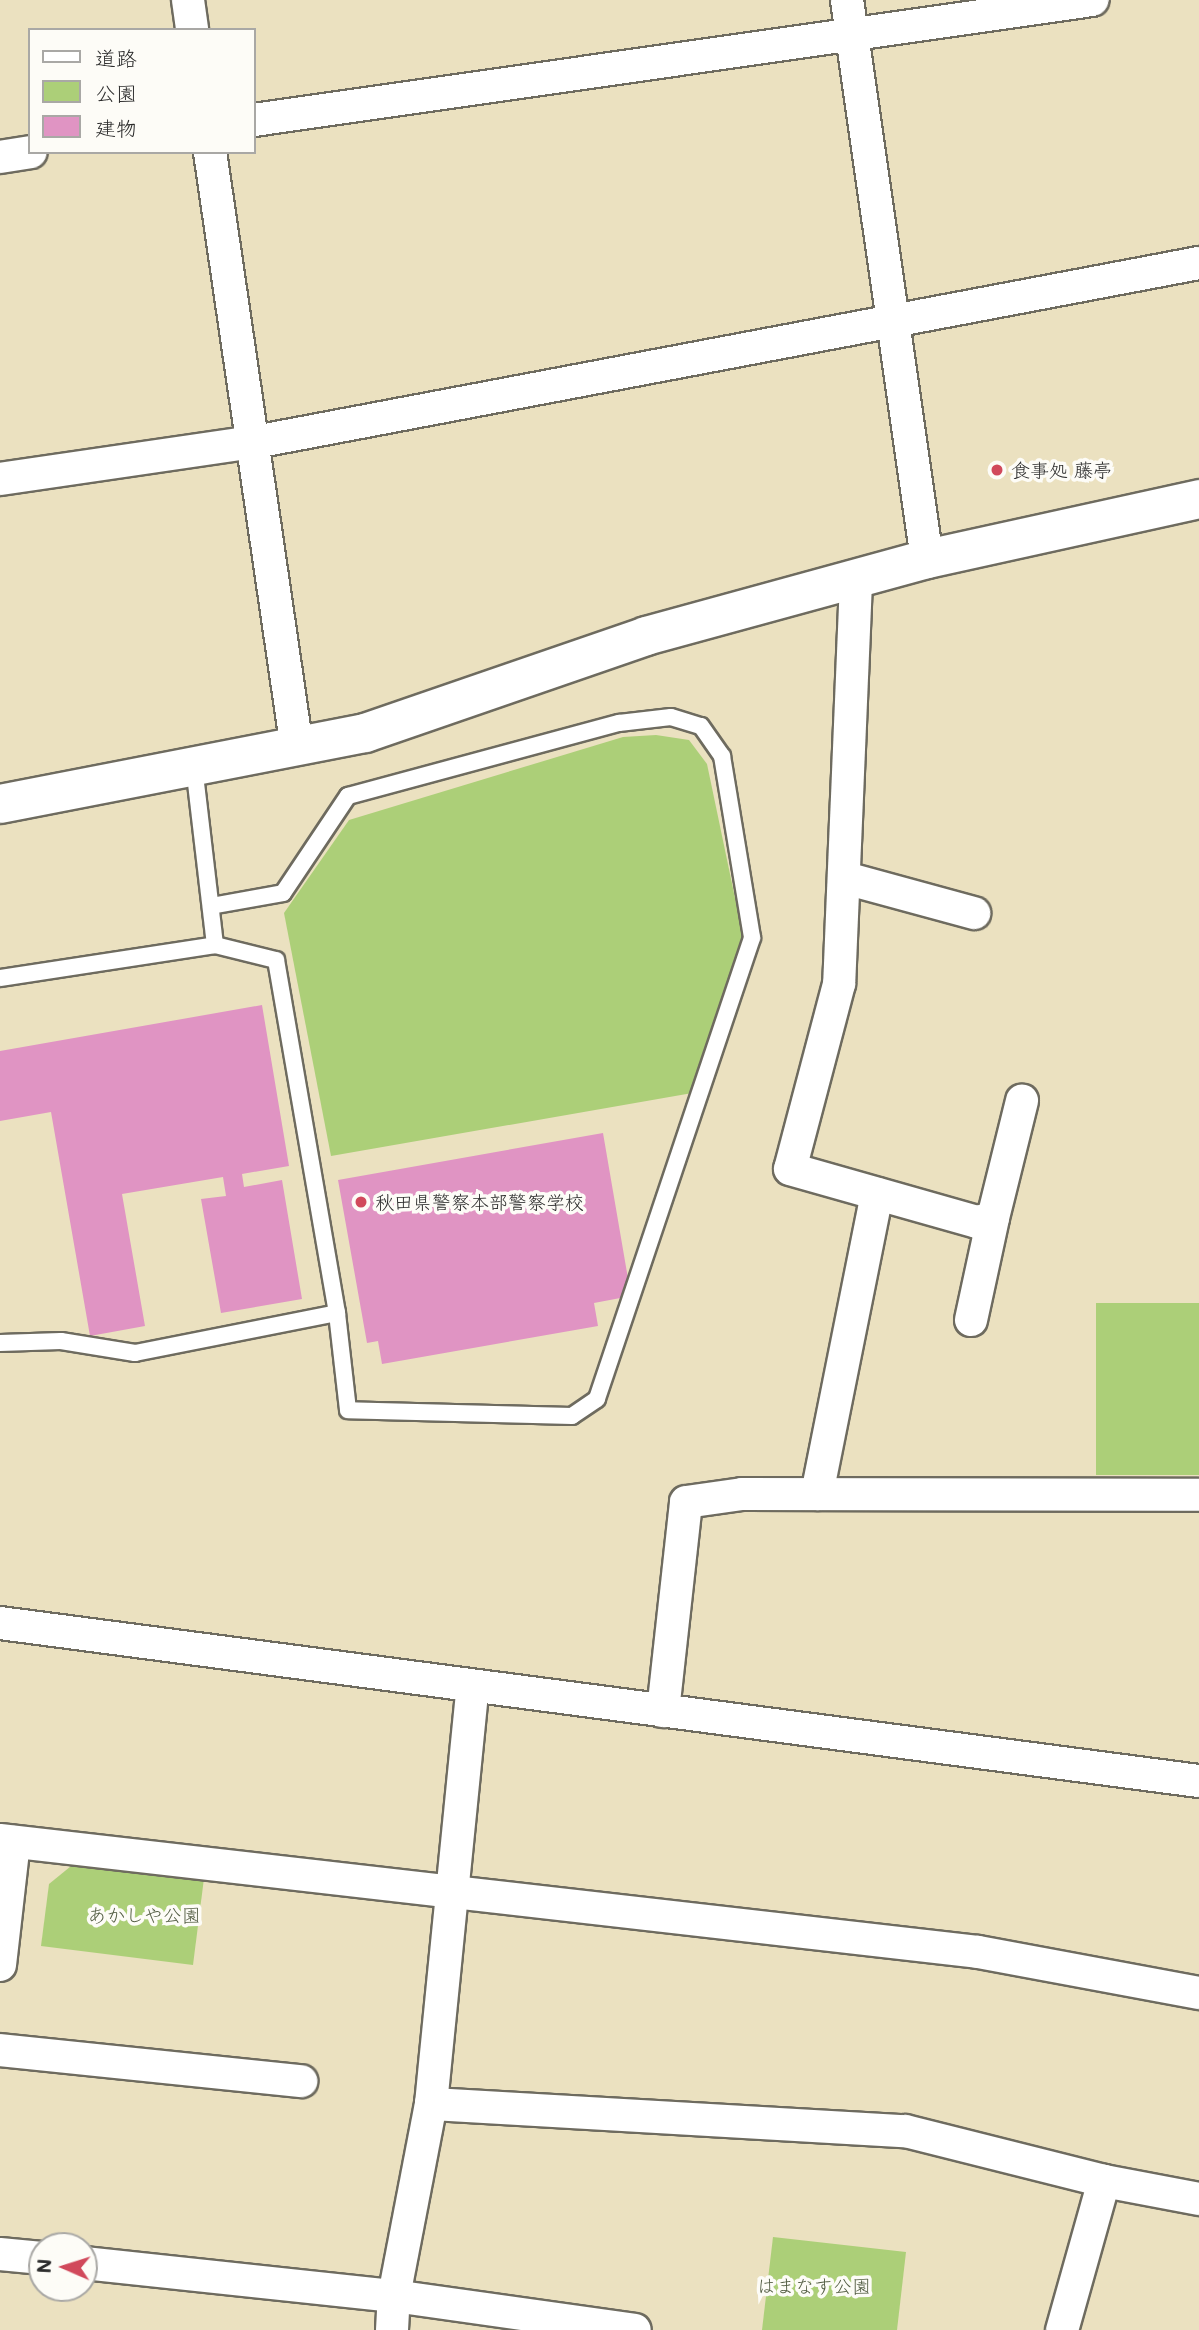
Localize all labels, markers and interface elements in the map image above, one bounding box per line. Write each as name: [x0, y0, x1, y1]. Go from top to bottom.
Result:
legend: [28, 28, 256, 154]
text: 道路: [95, 44, 137, 71]
text: 公園: [95, 79, 137, 106]
text: 建物: [95, 114, 137, 141]
place label: 食事処 藤亭: [1011, 459, 1112, 481]
marker: 食事処 藤亭: [989, 462, 1005, 478]
place label: 秋田県警察本部警察学校: [375, 1191, 584, 1213]
marker: 秋田県警察本部警察学校: [353, 1194, 369, 1210]
park label: あかしや公園: [87, 1904, 201, 1926]
north arrow: [28, 2232, 98, 2302]
text: N: [31, 2258, 56, 2274]
park label: はまなす公園: [757, 2275, 871, 2297]

